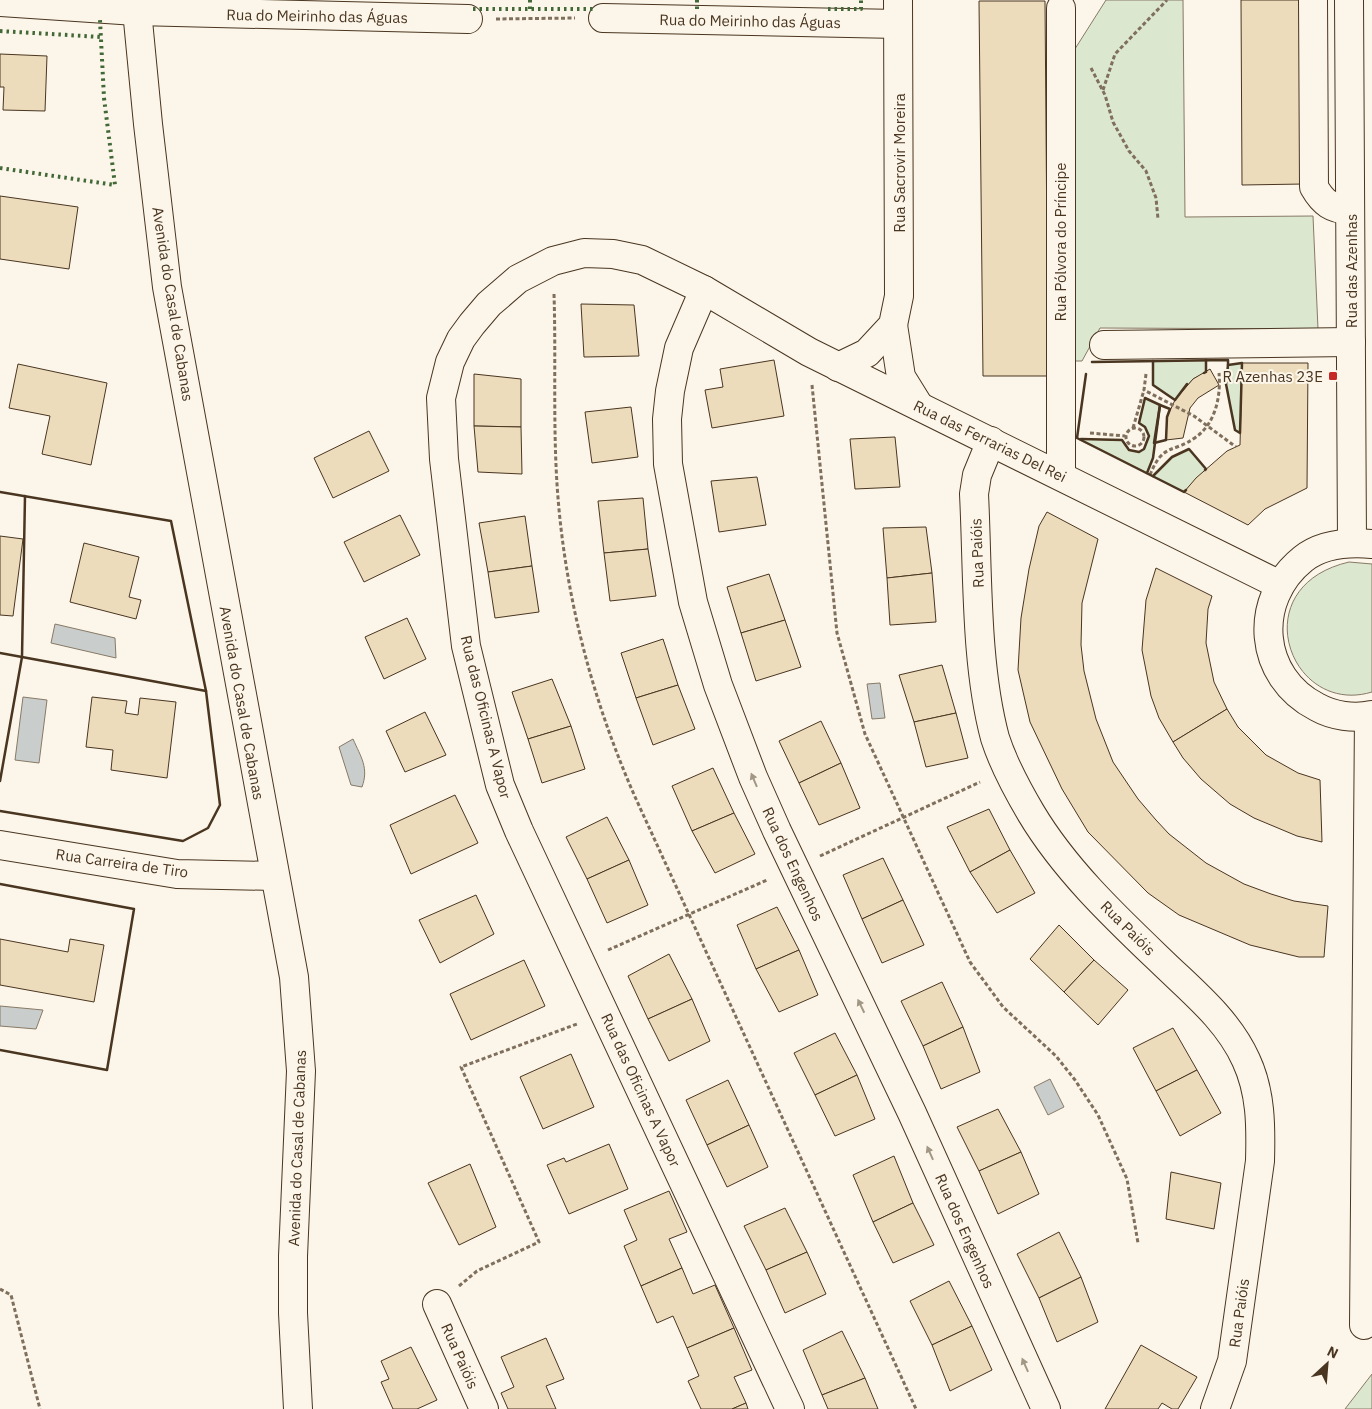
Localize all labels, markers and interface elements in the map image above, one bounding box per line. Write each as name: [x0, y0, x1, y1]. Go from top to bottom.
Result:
street label: Rua do Meirinho das Águas: [226, 5, 408, 27]
street label: Rua do Meirinho das Águas: [659, 10, 841, 32]
street label: Rua Sacrovir Moreira: [890, 93, 909, 233]
street label: Rua Pólvora do Príncipe: [1051, 162, 1070, 322]
street label: Avenida do Casal de Cabanas: [148, 205, 198, 403]
street label: Rua das Azenhas: [1342, 214, 1361, 328]
place label: R Azenhas 23E: [1222, 367, 1323, 386]
marker: R Azenhas 23E: [1327, 370, 1339, 382]
street label: Rua das Ferrarias Del Rei: [910, 396, 1070, 486]
street label: Rua Paióis: [966, 518, 988, 588]
street label: Avenida do Casal de Cabanas: [216, 605, 268, 801]
street label: Rua das Oficinas A Vapor: [457, 633, 516, 801]
one-way arrow: [750, 773, 758, 787]
street label: Rua dos Engenhos: [758, 804, 828, 924]
street label: Rua Carreira de Tiro: [55, 844, 189, 882]
street label: Rua Paióis: [1097, 897, 1159, 959]
one-way arrow: [856, 999, 864, 1013]
street label: Rua das Oficinas A Vapor: [597, 1010, 685, 1170]
street label: Avenida do Casal de Cabanas: [284, 1049, 310, 1247]
one-way arrow: [926, 1146, 934, 1160]
street label: Rua dos Engenhos: [931, 1171, 999, 1291]
street label: Rua Paióis: [1225, 1277, 1253, 1349]
street label: Rua Paióis: [437, 1320, 483, 1392]
north arrow: [1302, 1339, 1352, 1389]
text: N: [1324, 1342, 1341, 1363]
one-way arrow: [1021, 1358, 1029, 1372]

